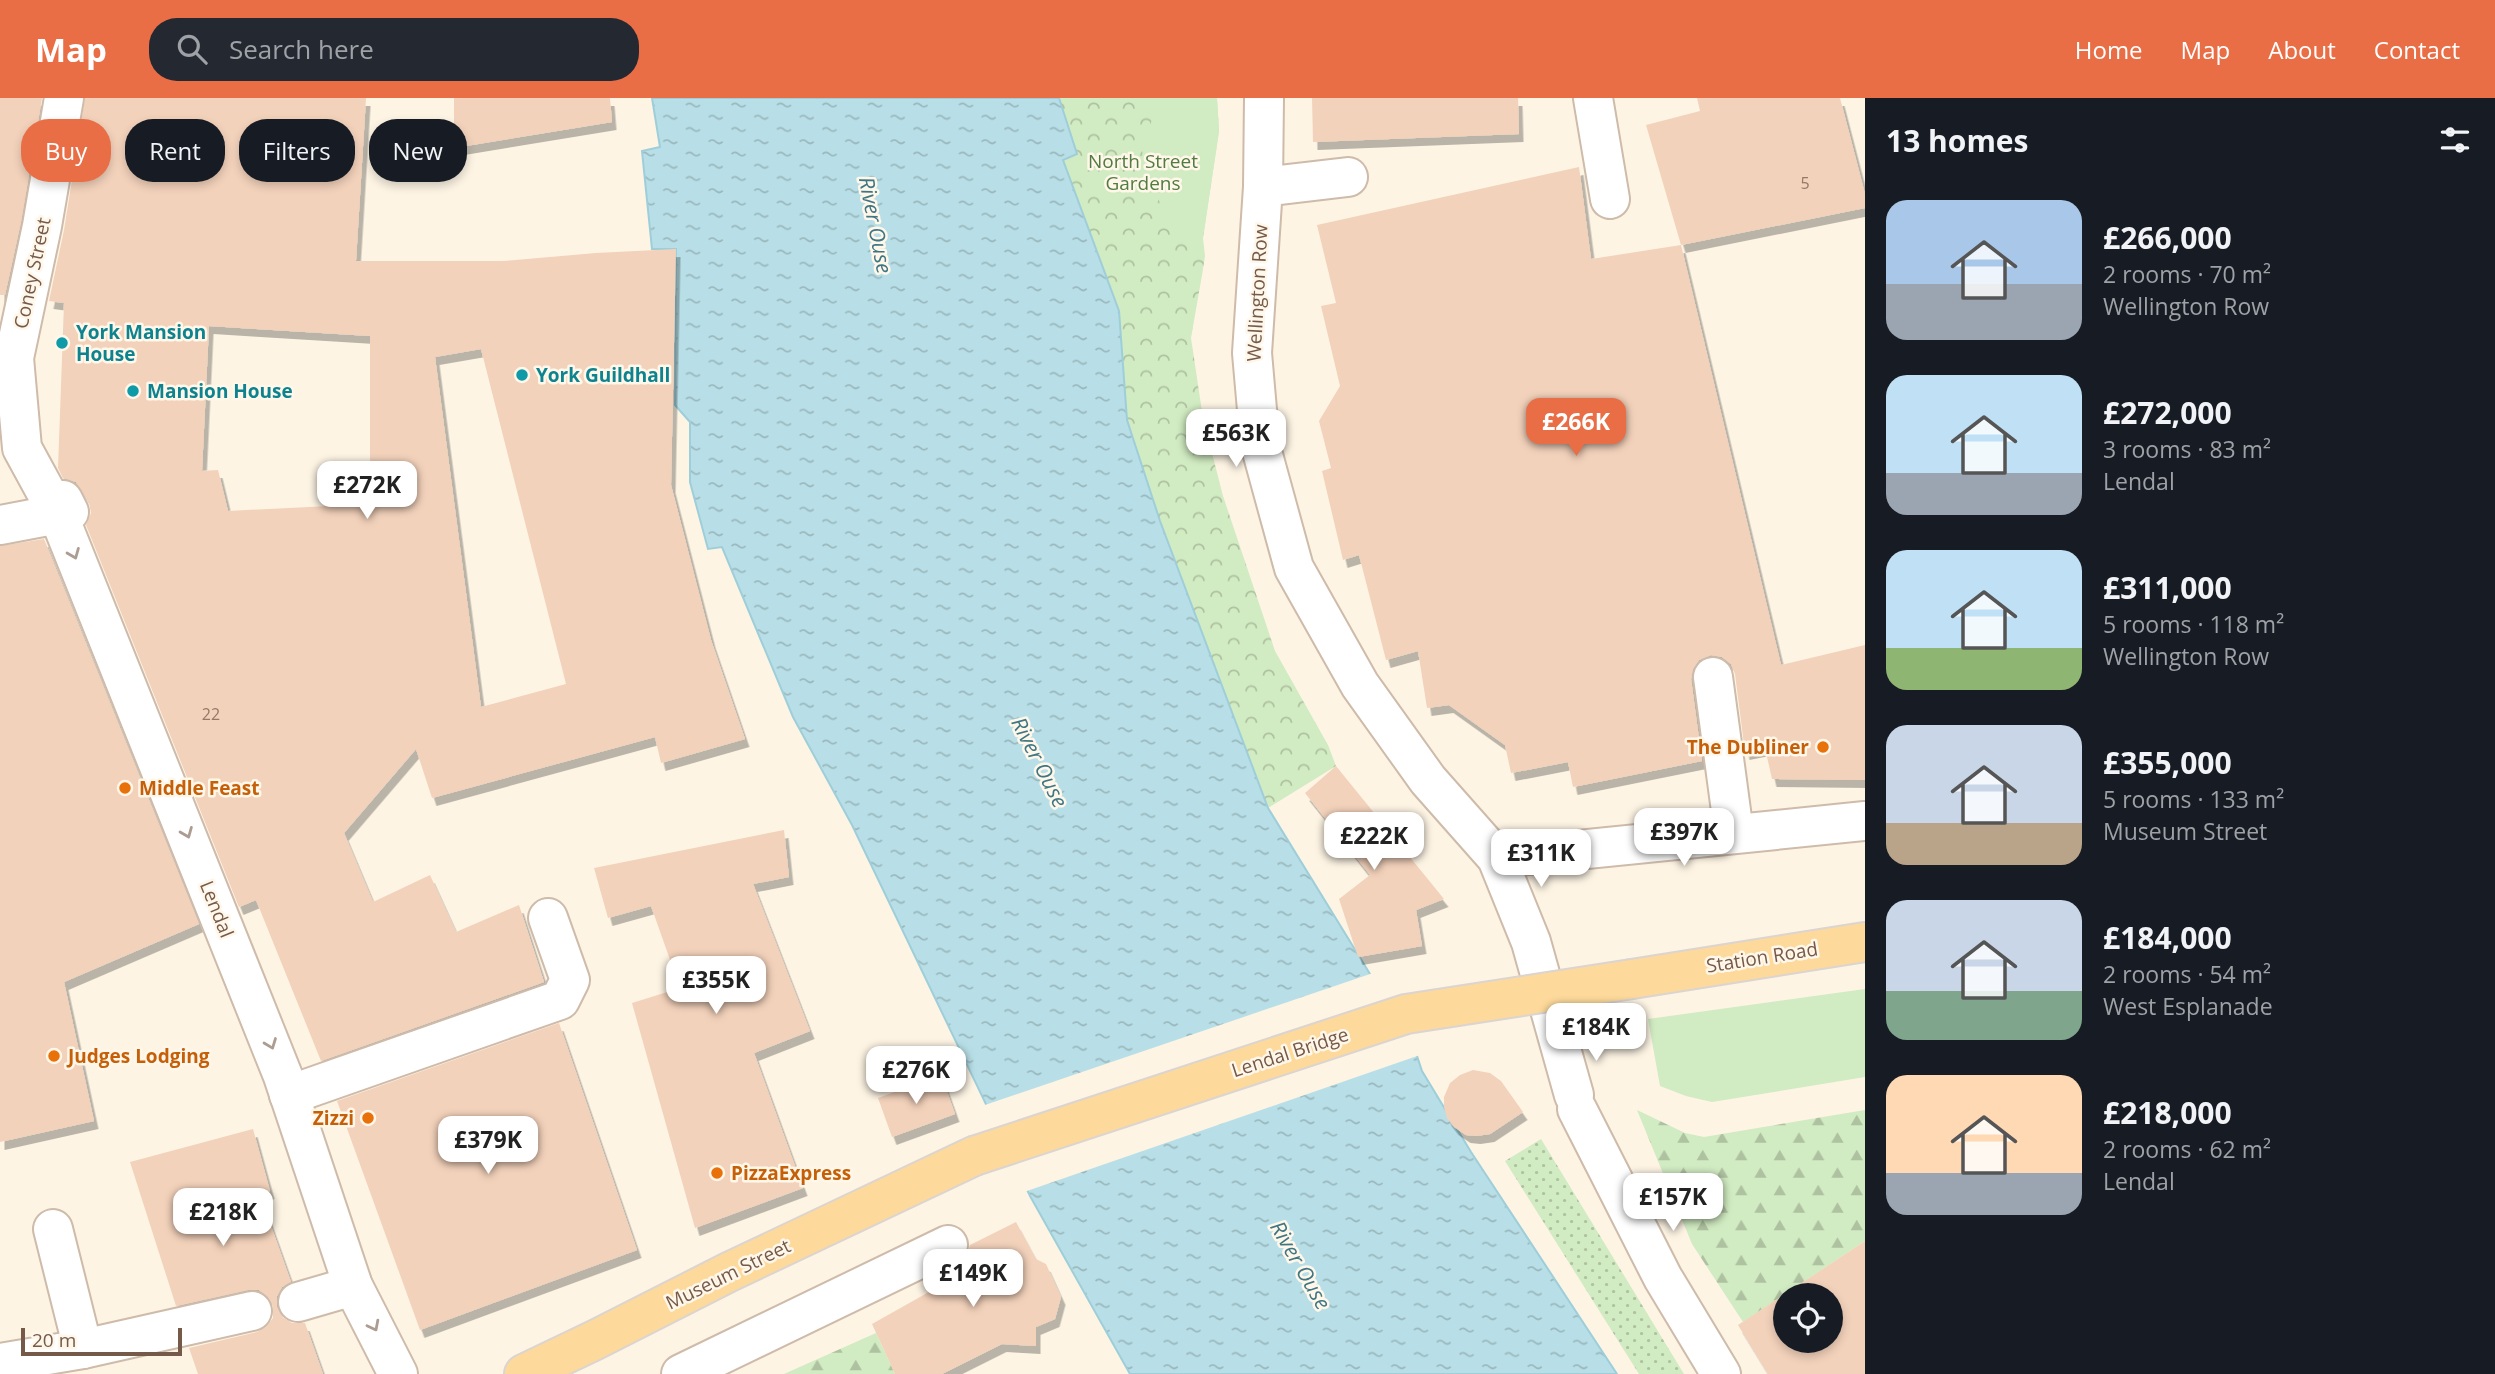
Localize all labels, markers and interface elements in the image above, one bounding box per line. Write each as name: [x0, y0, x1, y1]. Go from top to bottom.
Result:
search box: [149, 18, 639, 81]
text: Map: [35, 27, 107, 72]
icon: search: [173, 30, 211, 68]
text: Search here: [229, 31, 374, 67]
text: Home: [2075, 33, 2143, 66]
text: Map: [2181, 33, 2230, 66]
text: About: [2268, 33, 2336, 66]
text: Contact: [2374, 33, 2460, 66]
chip: Buy: [21, 119, 111, 182]
chip: Rent: [125, 119, 225, 182]
chip: Filters: [239, 119, 355, 182]
chip: New: [369, 119, 467, 182]
text: 13 homes: [1886, 120, 2029, 161]
icon: filters: [2436, 121, 2474, 159]
park label: North Street Gardens: [1088, 148, 1198, 196]
house number: 5: [1800, 172, 1810, 194]
water label: River Ouse: [853, 174, 899, 276]
street label: Coney Street: [8, 215, 57, 331]
text: £266,000: [2103, 217, 2232, 258]
street label: Wellington Row: [1240, 224, 1274, 362]
icon: home: [1942, 228, 2026, 312]
text: 2 rooms · 70 m²: [2103, 258, 2271, 290]
text: Wellington Row: [2103, 290, 2269, 322]
place label: York Mansion House: [76, 319, 206, 367]
marker: York Mansion House: [54, 335, 70, 351]
place label: York Guildhall: [536, 362, 670, 388]
marker: York Guildhall: [514, 367, 530, 383]
place label: Mansion House: [147, 378, 293, 404]
marker: Mansion House: [125, 383, 141, 399]
text: £272,000: [2103, 392, 2232, 433]
pin: £266K: [1527, 398, 1625, 458]
icon: home: [1942, 403, 2026, 487]
text: £266K: [1542, 405, 1610, 437]
pin: £563K: [1187, 410, 1285, 469]
text: £563K: [1202, 416, 1270, 448]
text: 3 rooms · 83 m²: [2103, 433, 2271, 465]
pin: £272K: [318, 462, 416, 521]
text: Lendal: [2103, 465, 2175, 497]
text: £272K: [333, 468, 401, 500]
one-way arrow: [65, 547, 79, 559]
text: £311,000: [2103, 567, 2232, 608]
icon: home: [1942, 578, 2026, 662]
text: 5 rooms · 118 m²: [2103, 608, 2284, 640]
text: Wellington Row: [2103, 640, 2269, 672]
house number: 22: [202, 703, 220, 725]
water label: River Ouse: [1005, 712, 1075, 812]
place label: The Dubliner: [1687, 734, 1809, 760]
marker: The Dubliner: [1815, 739, 1831, 755]
text: £355,000: [2103, 742, 2232, 783]
icon: home: [1942, 753, 2026, 837]
place label: Middle Feast: [139, 775, 260, 801]
marker: Middle Feast: [117, 780, 133, 796]
text: 5 rooms · 133 m²: [2103, 783, 2284, 815]
pin: £397K: [1635, 808, 1733, 868]
pin: £222K: [1325, 812, 1423, 872]
text: £397K: [1650, 815, 1718, 847]
text: Museum Street: [2103, 815, 2267, 847]
text: £222K: [1340, 819, 1408, 851]
one-way arrow: [178, 826, 192, 838]
pin: £311K: [1492, 830, 1590, 889]
text: £311K: [1507, 836, 1575, 868]
street label: Lendal: [194, 877, 240, 941]
text: £184,000: [2103, 917, 2232, 958]
icon: home: [1942, 928, 2026, 1012]
street label: Station Road: [1704, 935, 1820, 979]
pin: £355K: [667, 956, 765, 1016]
text: 2 rooms · 54 m²: [2103, 958, 2271, 990]
text: £355K: [682, 963, 750, 995]
text: West Esplanade: [2103, 990, 2273, 1022]
pin: £184K: [1547, 1004, 1645, 1063]
text: £184K: [1562, 1010, 1630, 1042]
street label: Lendal Bridge: [1228, 1021, 1352, 1083]
one-way arrow: [262, 1038, 276, 1050]
place label: Judges Lodging: [66, 1043, 210, 1069]
pin: £276K: [867, 1046, 965, 1106]
marker: Judges Lodging: [46, 1048, 62, 1064]
text: £276K: [882, 1053, 950, 1085]
text: £218,000: [2103, 1092, 2232, 1133]
icon: home: [1942, 1103, 2026, 1187]
place label: Zizzi: [313, 1105, 354, 1131]
marker: Zizzi: [360, 1110, 376, 1126]
pin: £379K: [439, 1116, 537, 1176]
text: £379K: [454, 1123, 522, 1155]
text: 2 rooms · 62 m²: [2103, 1133, 2271, 1165]
place label: PizzaExpress: [731, 1160, 851, 1186]
marker: PizzaExpress: [709, 1165, 725, 1181]
text: Lendal: [2103, 1165, 2175, 1197]
pin: £157K: [1624, 1174, 1722, 1233]
text: £157K: [1639, 1180, 1707, 1212]
pin: £218K: [174, 1188, 272, 1248]
text: £218K: [189, 1195, 257, 1227]
water label: River Ouse: [1264, 1216, 1338, 1314]
street label: Museum Street: [661, 1232, 795, 1315]
pin: £149K: [924, 1250, 1022, 1309]
text: £149K: [939, 1256, 1007, 1288]
map controls: [1773, 1283, 1843, 1353]
button: locate: [1773, 1283, 1843, 1353]
one-way arrow: [366, 1319, 379, 1331]
scale bar: [21, 1325, 182, 1357]
text: 20 m: [32, 1327, 76, 1353]

